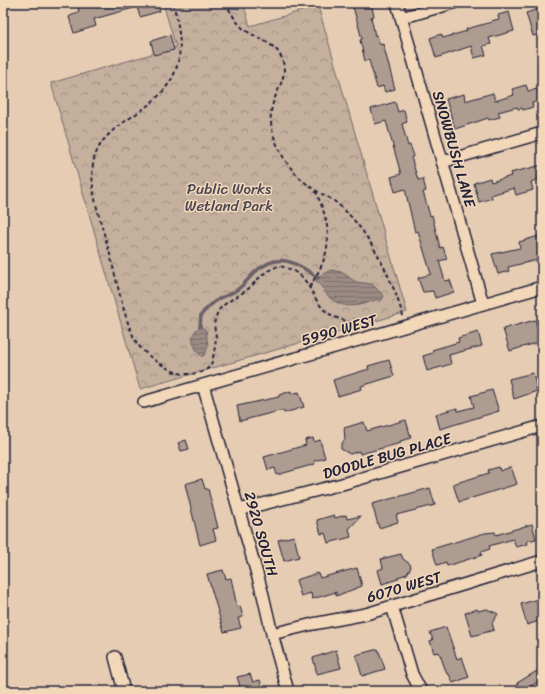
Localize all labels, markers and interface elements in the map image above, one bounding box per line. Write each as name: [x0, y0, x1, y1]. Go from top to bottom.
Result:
street label: SNOWBUSH LANE: [425, 88, 484, 212]
park label: Public Works Wetland Park: [185, 176, 273, 219]
street label: 5990 WEST: [298, 306, 381, 353]
street label: DOODLE BUG PLACE: [320, 425, 456, 487]
street label: 2920 SOUTH: [236, 488, 286, 580]
street label: 6070 WEST: [364, 564, 446, 610]

